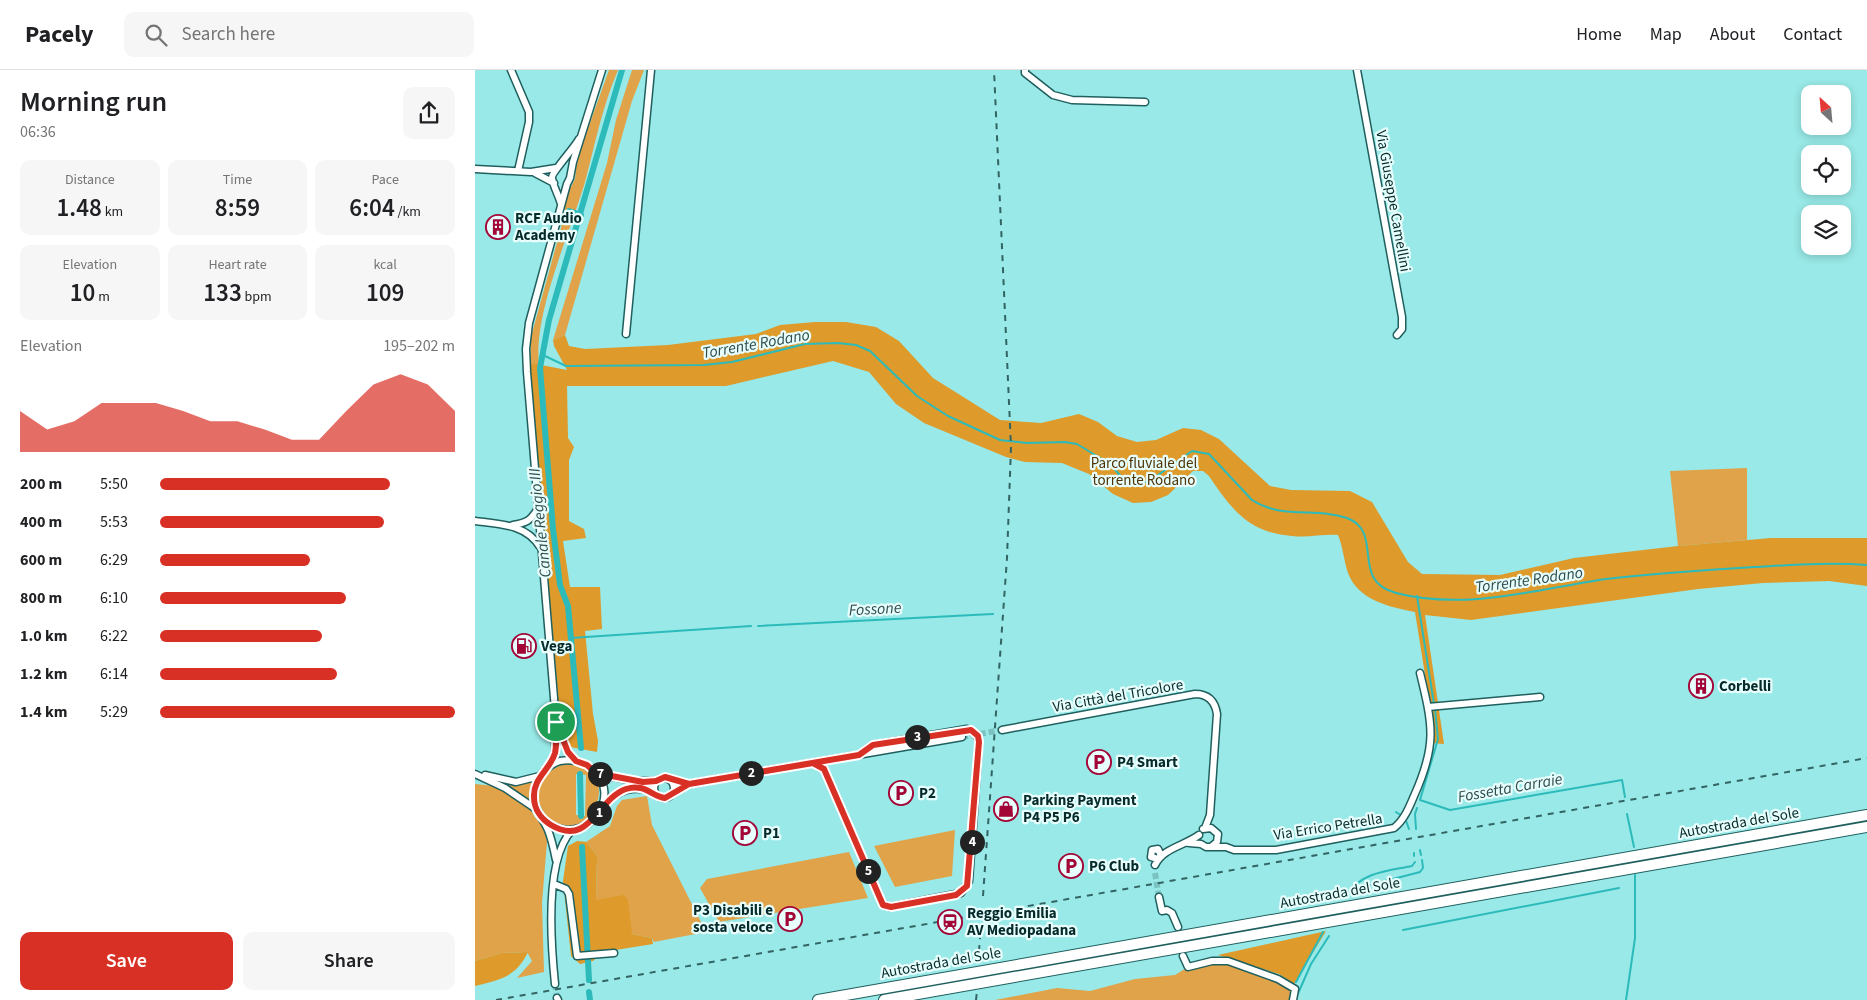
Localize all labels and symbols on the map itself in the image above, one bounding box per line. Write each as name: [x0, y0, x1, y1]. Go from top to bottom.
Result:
north arrow: [1801, 85, 1851, 135]
street label: Via Giuseppe Camellini: [1370, 129, 1416, 273]
place label: RCF Audio Academy: [514, 208, 582, 246]
building icon: RCF Audio Academy: [485, 214, 511, 240]
water label: Torrente Rodano: [701, 324, 811, 364]
park label: Parco fluviale del torrente Rodano: [1091, 453, 1197, 491]
water label: Canale Reggio III: [523, 467, 557, 579]
water label: Torrente Rodano: [1474, 562, 1584, 598]
water label: Fossone: [848, 597, 902, 621]
fuel station icon: Vega: [511, 633, 537, 659]
place label: Vega: [540, 636, 572, 657]
building icon: Corbelli: [1688, 673, 1714, 699]
street label: Via Città del Tricolore: [1051, 674, 1185, 718]
place label: Corbelli: [1719, 676, 1771, 697]
pin: [535, 701, 577, 743]
pin: 3: [905, 724, 929, 750]
parking icon: P4 Smart: [1086, 749, 1112, 775]
place label: P4 Smart: [1117, 752, 1178, 773]
pin: 2: [739, 760, 763, 786]
pin: 7: [587, 762, 613, 786]
water label: Fossetta Carraie: [1456, 768, 1564, 808]
parking icon: P2: [888, 780, 914, 806]
place label: P2: [919, 783, 936, 804]
place label: Parking Payment P4 P5 P6: [1023, 790, 1137, 828]
shop icon: Parking Payment P4 P5 P6: [993, 796, 1019, 822]
pin: 1: [587, 800, 611, 826]
street label: Autostrada del Sole: [1677, 802, 1801, 844]
street label: Via Errico Petrella: [1272, 808, 1384, 846]
parking icon: P1: [732, 820, 758, 846]
place label: P1: [763, 823, 780, 844]
pin: 4: [959, 830, 985, 854]
parking icon: P6 Club: [1058, 853, 1084, 879]
place label: P6 Club: [1089, 856, 1139, 877]
pin: 5: [855, 858, 881, 884]
street label: Autostrada del Sole: [1278, 872, 1402, 914]
place label: P3 Disabili e sosta veloce: [693, 900, 773, 938]
place label: Reggio Emilia AV Mediopadana: [966, 903, 1076, 941]
parking icon: P3 Disabili e sosta veloce: [777, 906, 803, 932]
station icon: Reggio Emilia AV Mediopadana: [937, 909, 963, 935]
street label: Autostrada del Sole: [879, 942, 1003, 984]

